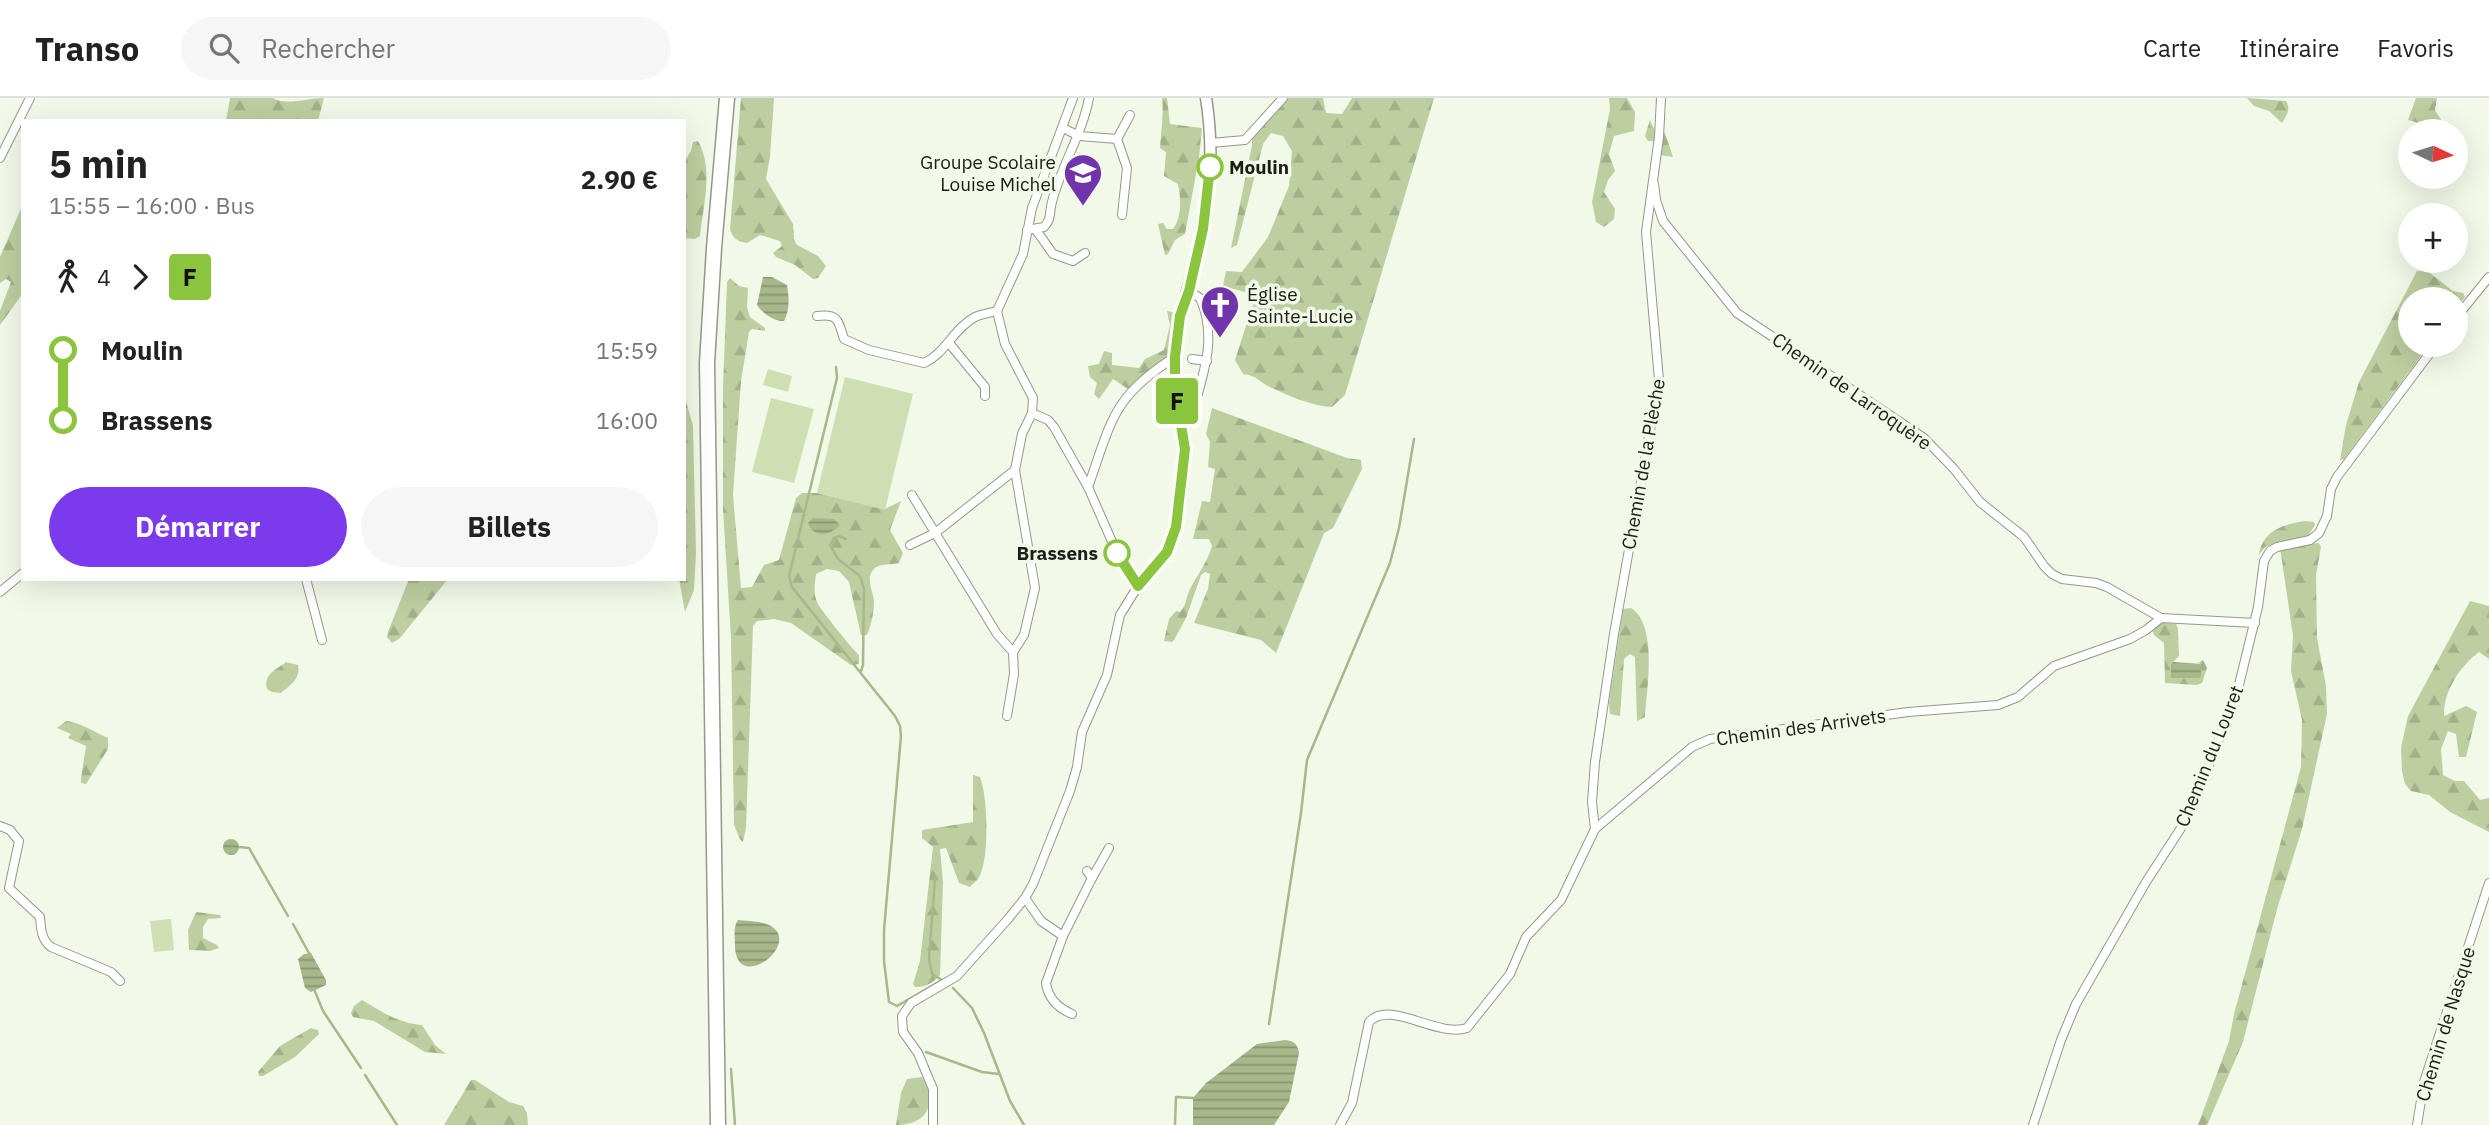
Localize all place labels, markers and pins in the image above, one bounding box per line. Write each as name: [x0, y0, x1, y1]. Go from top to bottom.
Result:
place label: Groupe Scolaire Louise Michel: [920, 150, 1056, 196]
school or university icon: Groupe Scolaire Louise Michel: [1062, 152, 1104, 207]
marker: Moulin: [1197, 154, 1223, 180]
place label: Moulin: [1229, 155, 1289, 179]
place label: Église Sainte-Lucie: [1247, 282, 1353, 328]
church icon: Église Sainte-Lucie: [1199, 284, 1241, 339]
marker: Brassens: [1104, 540, 1130, 566]
place label: Brassens: [1017, 541, 1098, 565]

